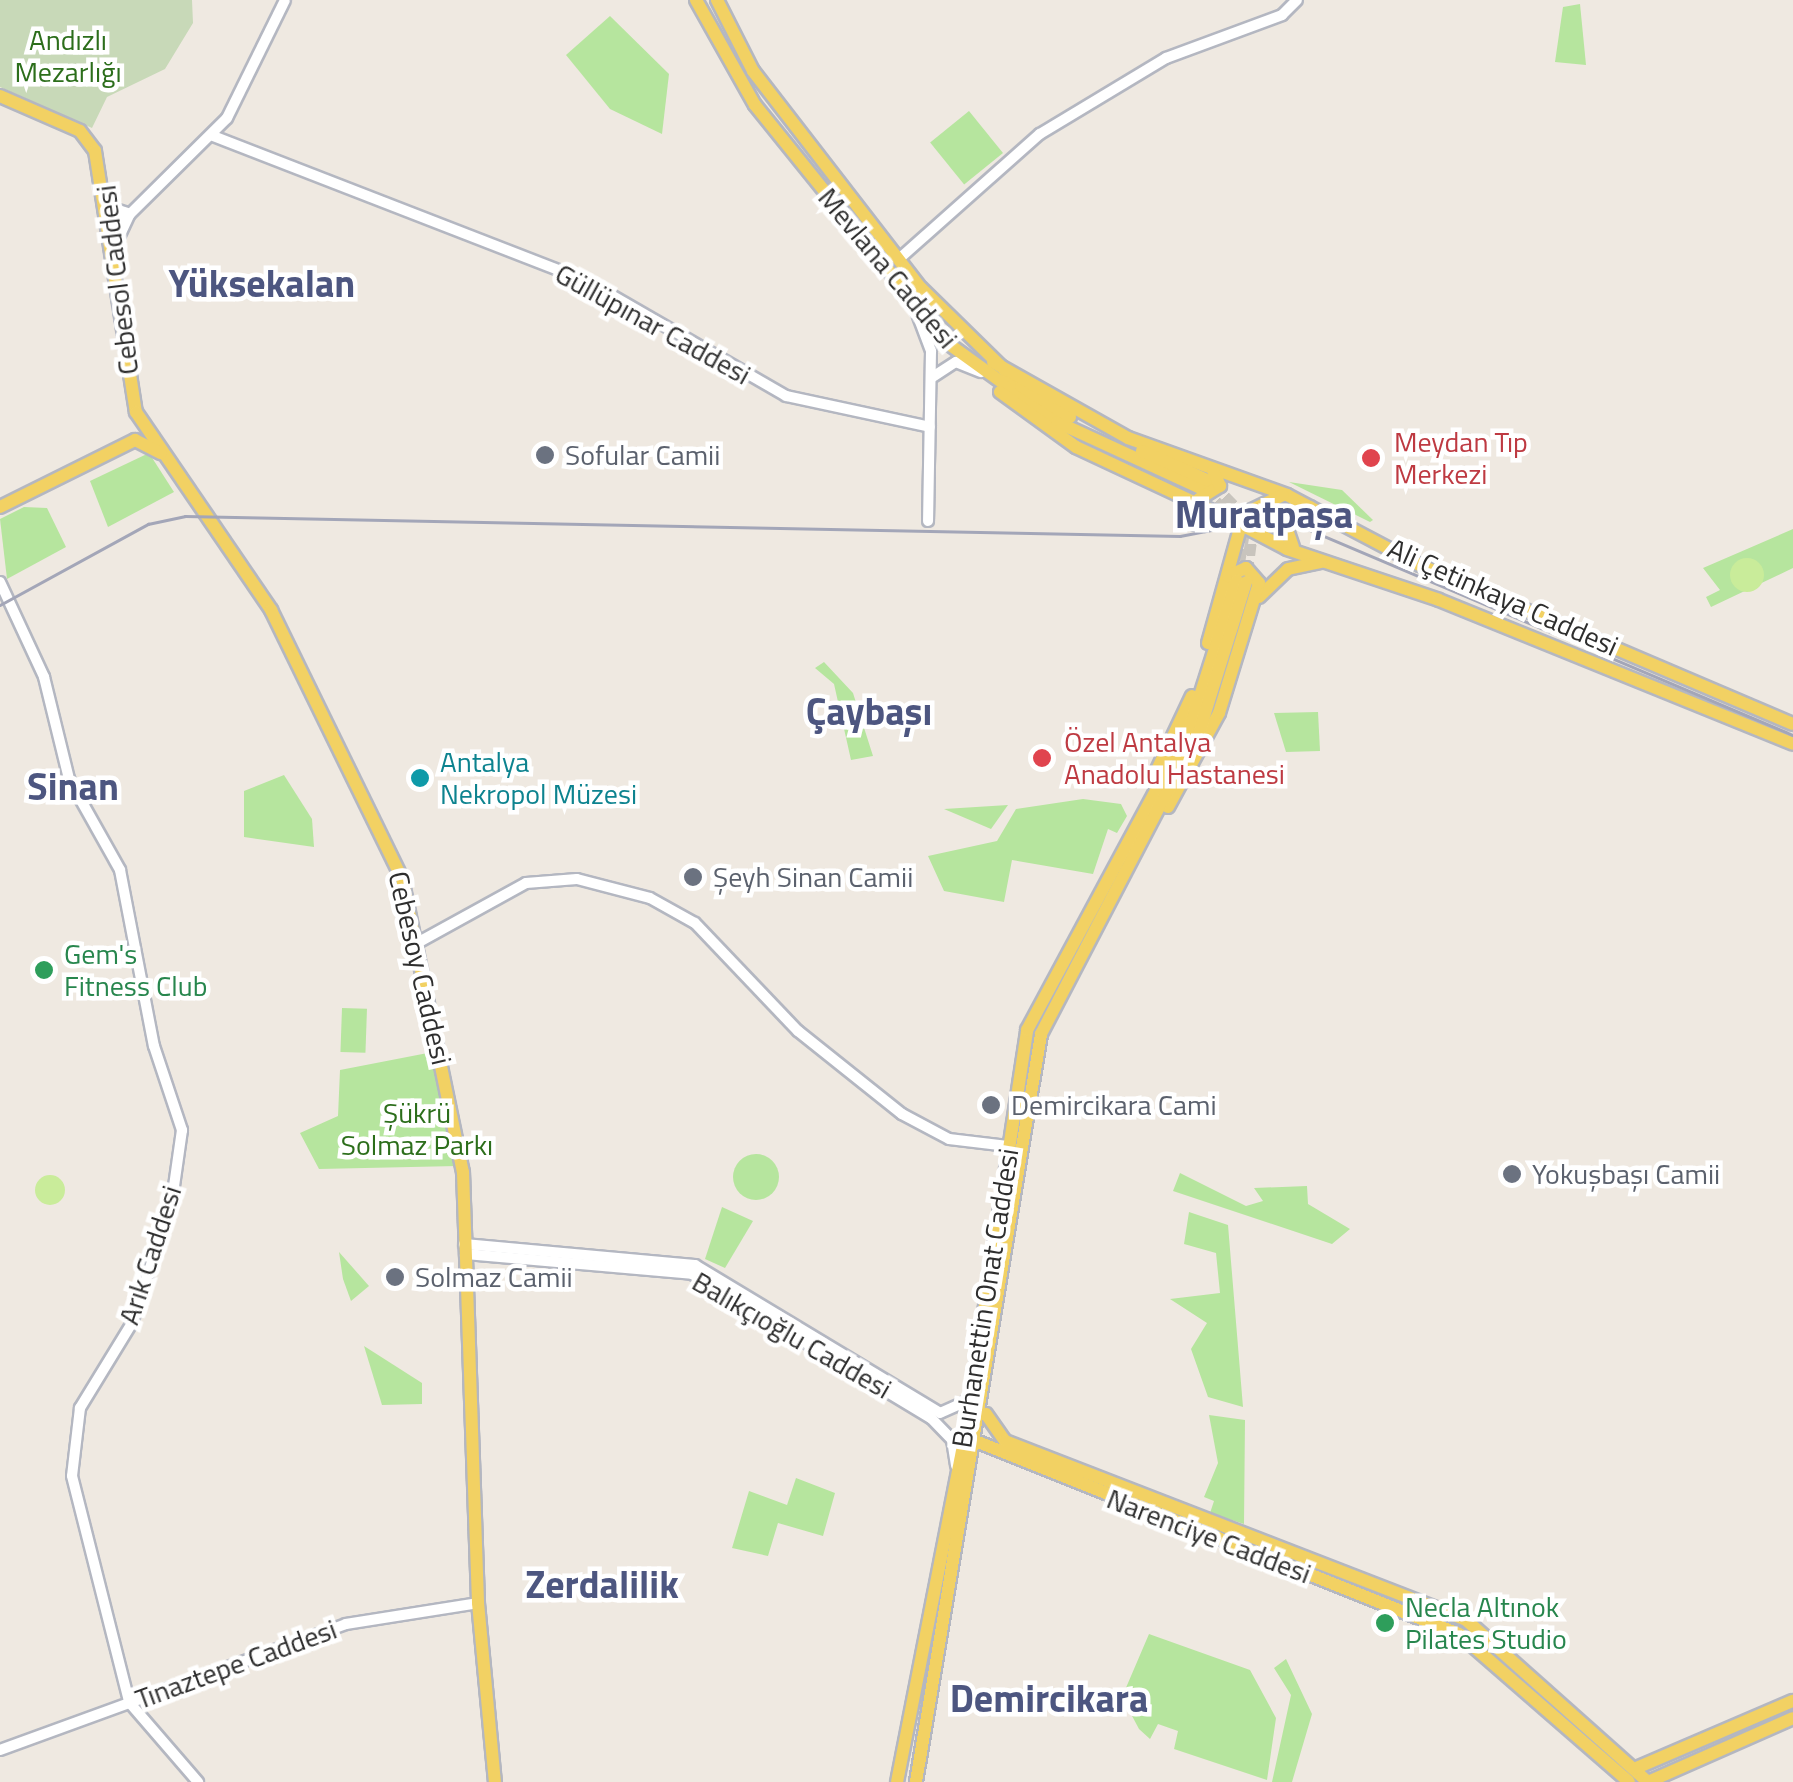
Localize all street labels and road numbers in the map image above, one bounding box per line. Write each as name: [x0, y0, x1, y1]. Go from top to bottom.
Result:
street label: Mevlana Caddesi: [811, 181, 965, 355]
street label: Cebesol Caddesi: [89, 183, 145, 377]
street label: Güllüpınar Caddesi: [550, 256, 756, 392]
street label: Ali Çetinkaya Caddesi: [1383, 531, 1623, 663]
street label: Cebesoy Caddesi: [381, 868, 459, 1068]
street label: Burhanettin Onat Caddesi: [945, 1146, 1025, 1450]
street label: Arık Caddesi: [112, 1181, 188, 1329]
street label: Balıkçıoğlu Caddesi: [687, 1264, 897, 1406]
street label: Narenciye Caddesi: [1102, 1482, 1316, 1590]
street label: Tınaztepe Caddesi: [131, 1612, 341, 1716]

